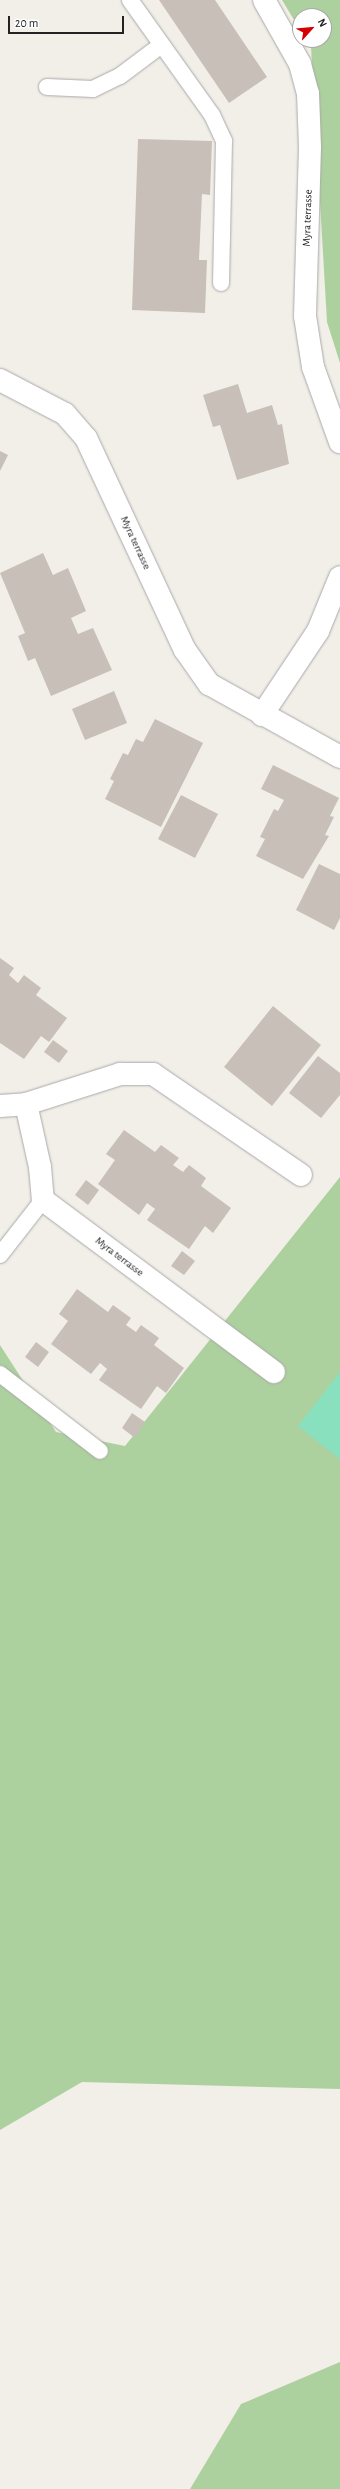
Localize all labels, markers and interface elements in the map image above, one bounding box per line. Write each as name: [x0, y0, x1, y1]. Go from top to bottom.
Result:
scale bar: [10, 8, 126, 34]
north arrow: [292, 8, 332, 48]
text: 20 m: [15, 17, 38, 29]
text: N: [316, 17, 329, 29]
street label: Myra terrasse: [300, 189, 316, 247]
street label: Myra terrasse: [117, 514, 153, 572]
street label: Myra terrasse: [92, 1235, 146, 1279]

